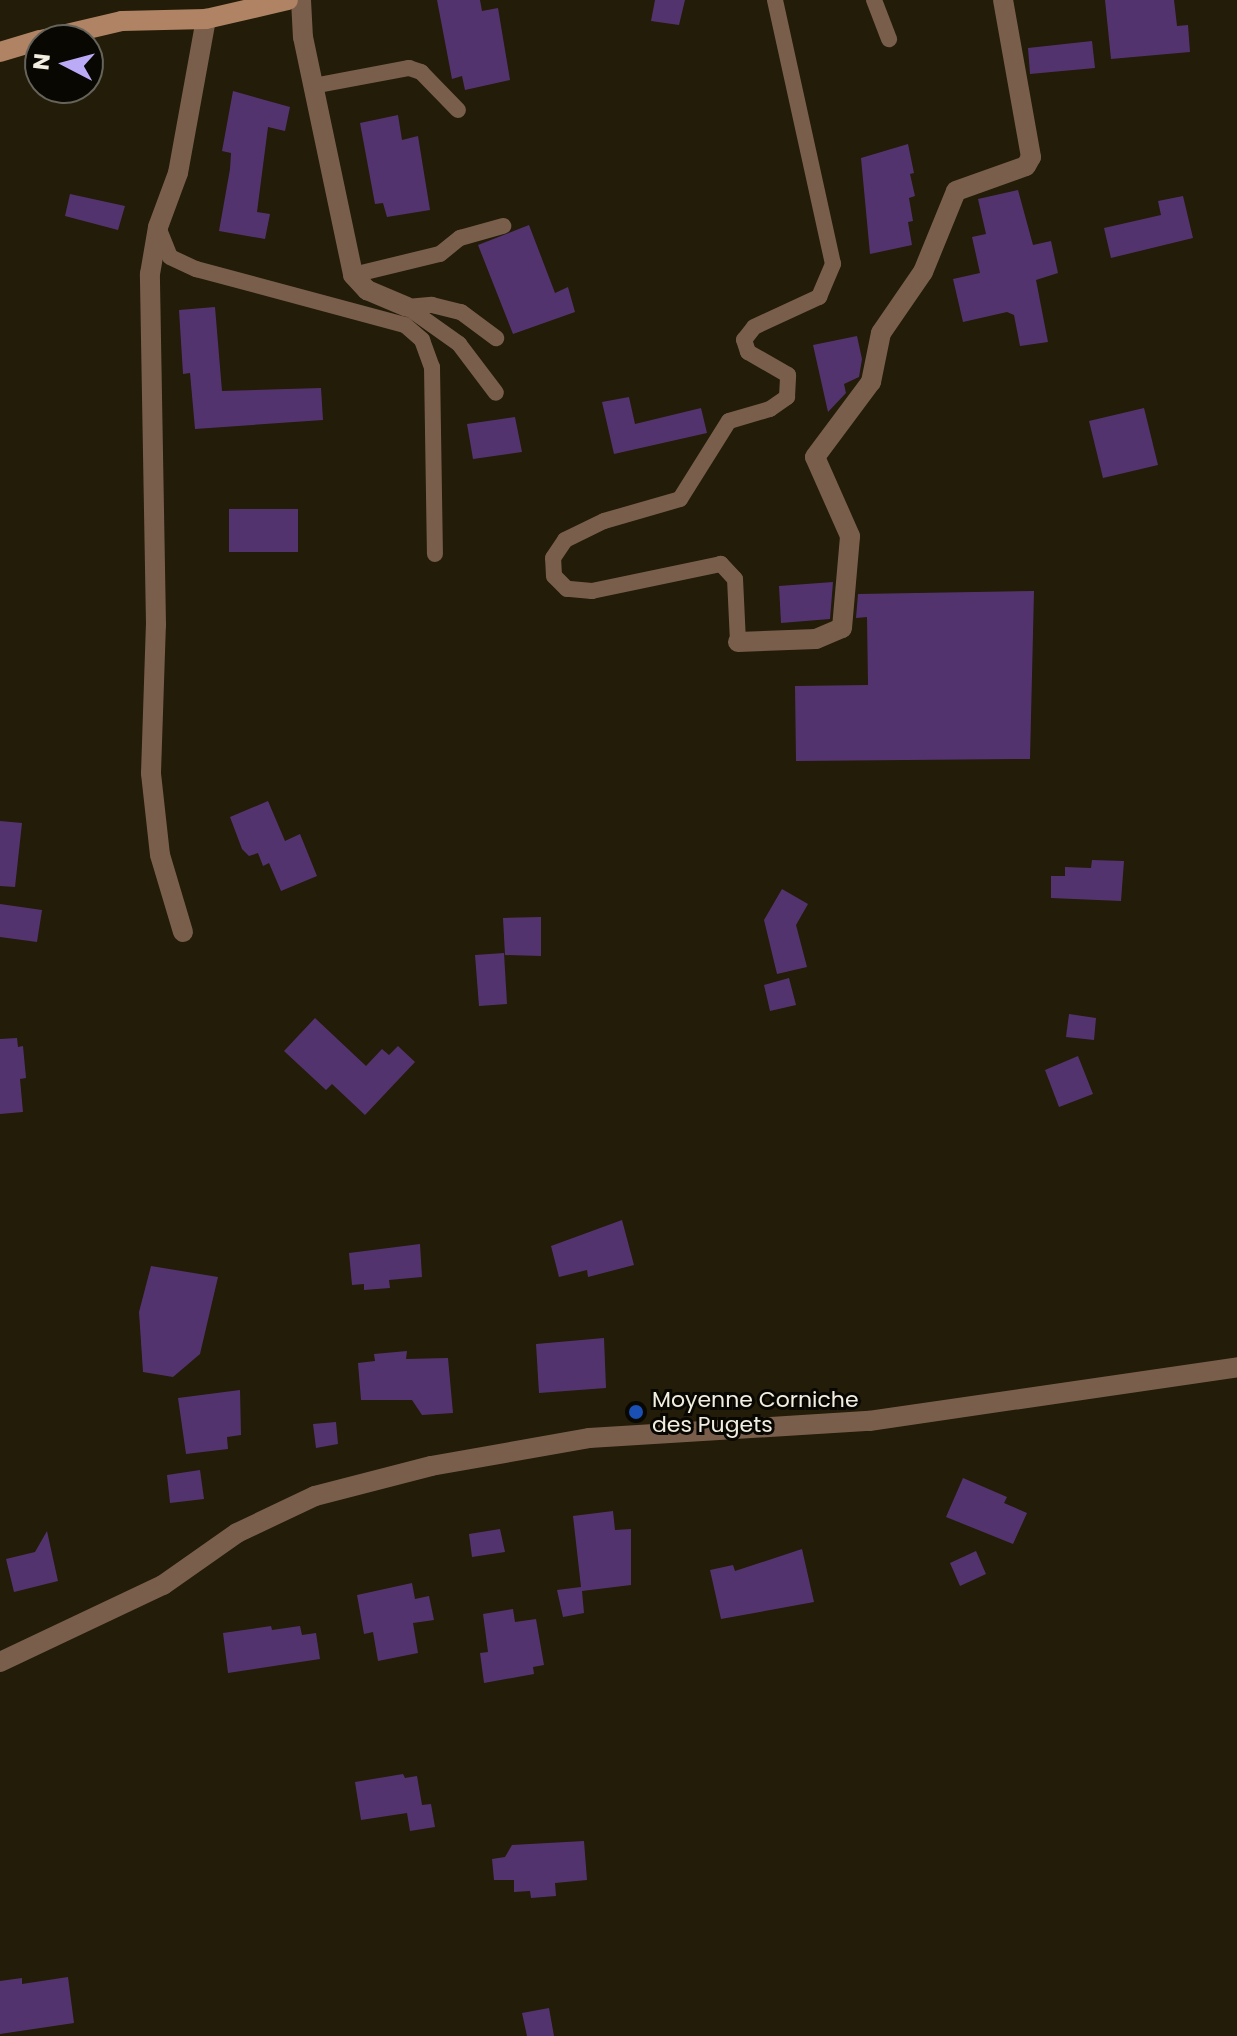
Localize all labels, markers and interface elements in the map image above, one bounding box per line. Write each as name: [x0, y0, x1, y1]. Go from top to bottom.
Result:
north arrow: [24, 24, 104, 104]
text: N: [25, 52, 58, 72]
place label: Moyenne Corniche des Pugets: [652, 1386, 859, 1438]
marker: Moyenne Corniche des Pugets: [627, 1403, 645, 1421]

